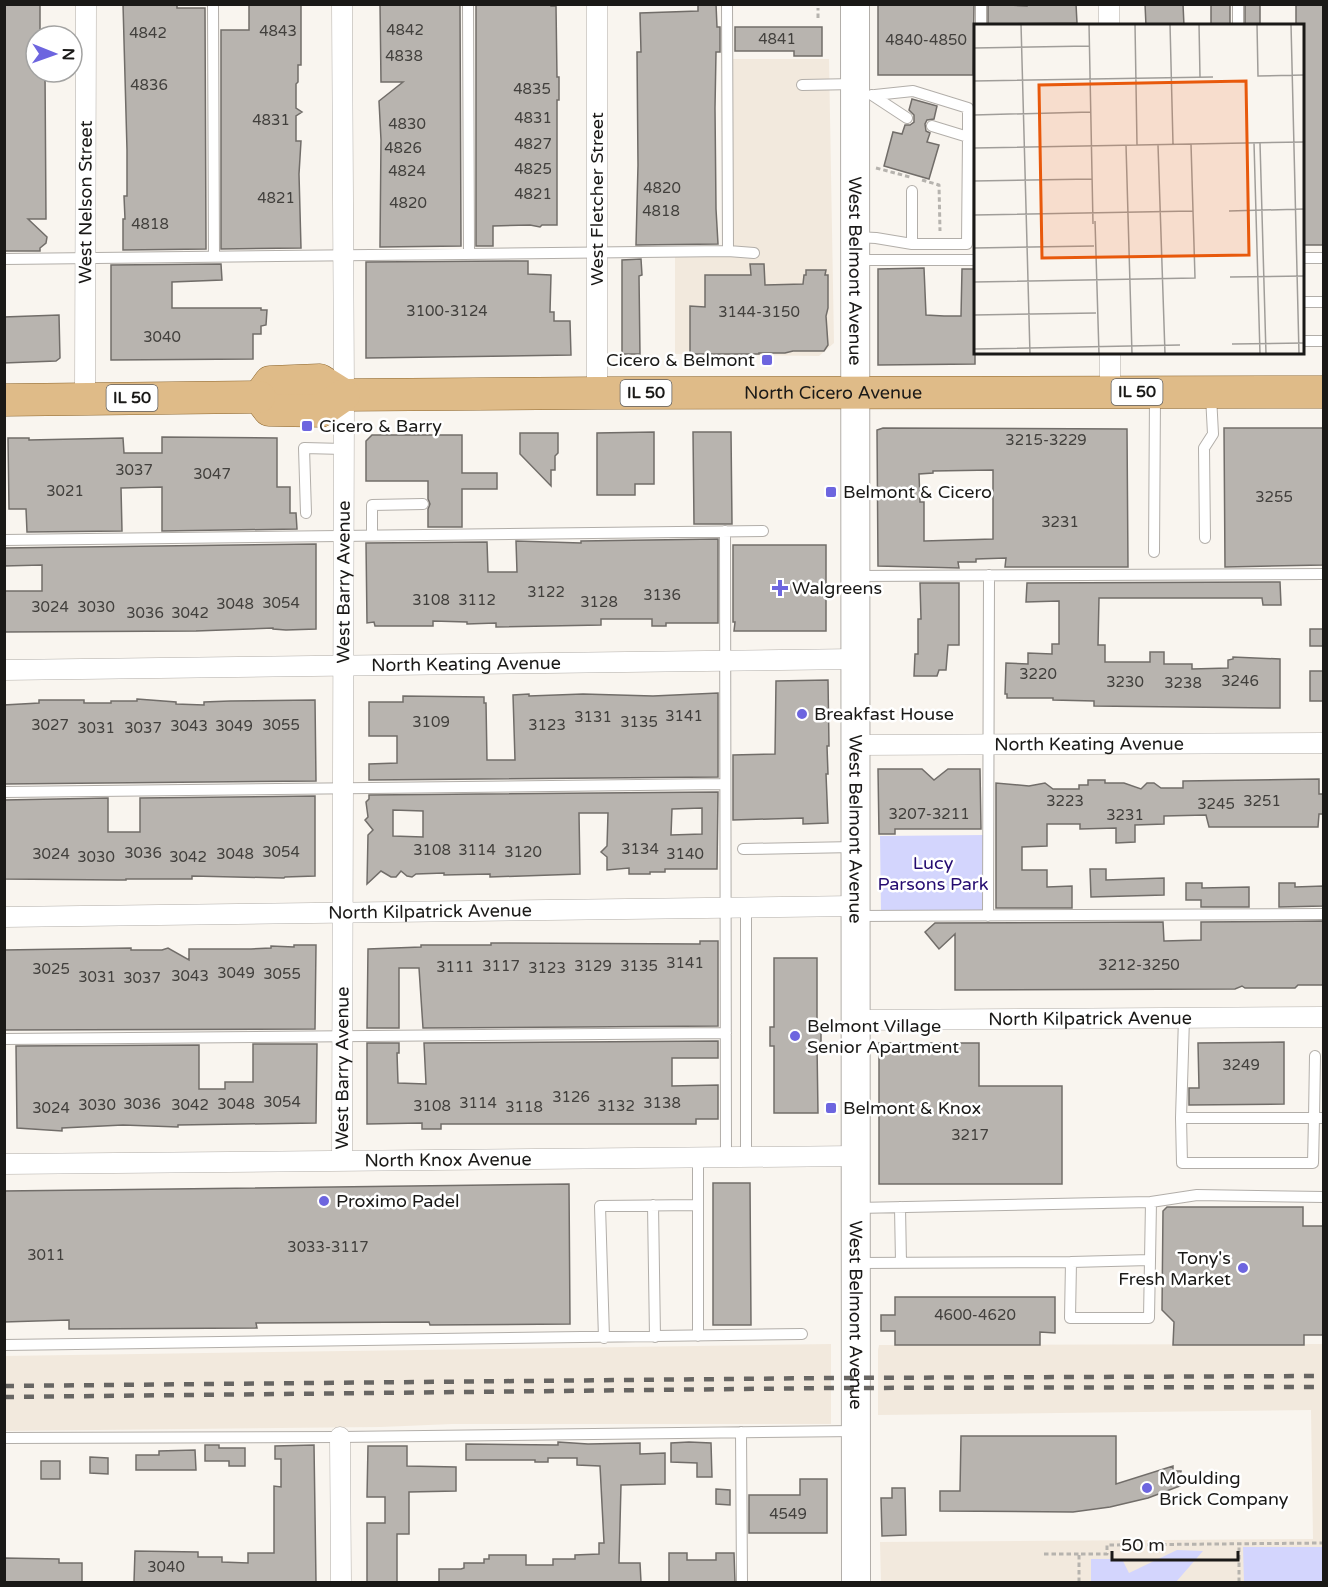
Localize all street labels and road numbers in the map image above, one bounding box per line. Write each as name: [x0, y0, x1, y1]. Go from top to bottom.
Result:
street label: West Fletcher Street: [586, 112, 608, 286]
street label: West Nelson Street: [74, 120, 97, 284]
street label: West Belmont Avenue: [844, 176, 866, 366]
road number: IL 50: [1112, 379, 1162, 405]
road number: IL 50: [620, 380, 672, 406]
street label: North Cicero Avenue: [744, 382, 922, 404]
road number: IL 50: [106, 385, 158, 411]
street label: West Barry Avenue: [332, 500, 355, 664]
street label: North Keating Avenue: [371, 652, 561, 676]
street label: North Keating Avenue: [994, 733, 1184, 755]
street label: West Belmont Avenue: [844, 734, 867, 924]
street label: North Kilpatrick Avenue: [328, 899, 532, 924]
street label: West Barry Avenue: [331, 986, 353, 1150]
street label: North Kilpatrick Avenue: [988, 1007, 1192, 1030]
street label: North Knox Avenue: [364, 1148, 532, 1172]
street label: West Belmont Avenue: [845, 1220, 867, 1410]

